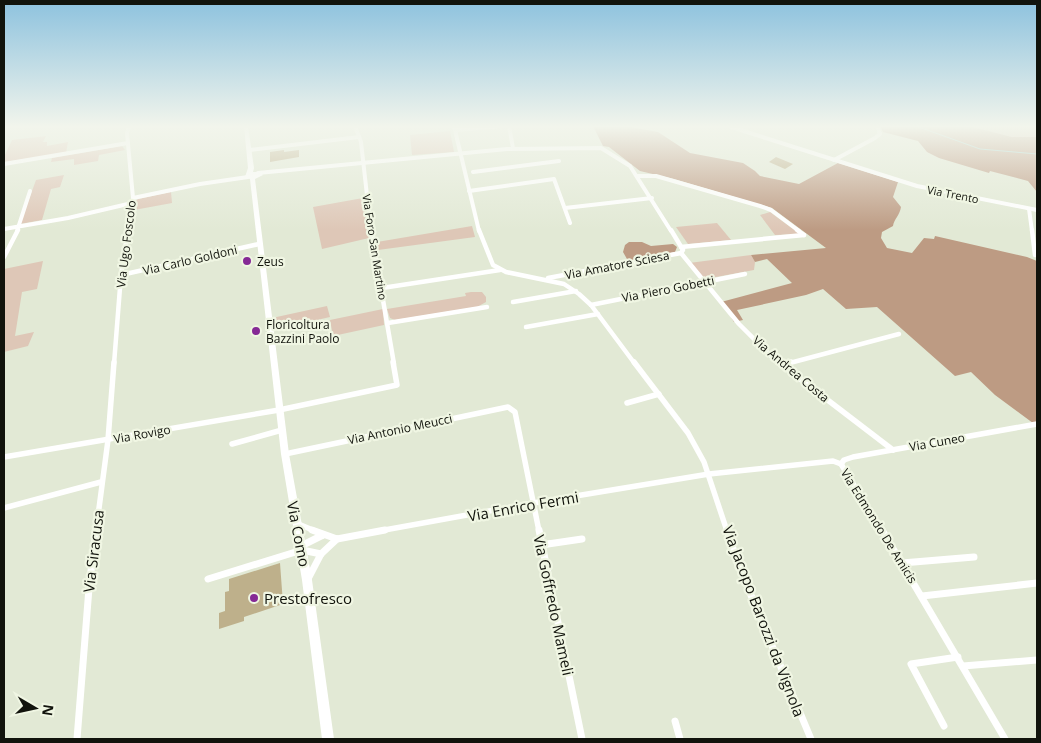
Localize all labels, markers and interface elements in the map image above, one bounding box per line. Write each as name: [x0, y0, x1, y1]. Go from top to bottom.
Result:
street label: Via Trento: [926, 182, 980, 206]
street label: Via Foro San Martino: [359, 193, 391, 301]
street label: Via Ugo Foscolo: [112, 199, 140, 289]
street label: Via Carlo Goldoni: [141, 241, 239, 279]
street label: Via Amatore Sciesa: [563, 247, 671, 283]
place label: Zeus: [257, 253, 284, 270]
marker: Zeus: [241, 255, 253, 267]
street label: Via Piero Gobetti: [620, 272, 716, 306]
place label: Floricoltura Bazzini Paolo: [266, 316, 340, 347]
marker: Floricoltura Bazzini Paolo: [250, 325, 262, 337]
street label: Via Andrea Costa: [749, 332, 833, 406]
street label: Via Antonio Meucci: [346, 410, 454, 448]
street label: Via Rovigo: [112, 421, 172, 447]
street label: Via Cuneo: [908, 429, 966, 455]
street label: Via Edmondo De Amicis: [837, 465, 921, 587]
street label: Via Enrico Fermi: [466, 486, 580, 526]
street label: Via Como: [283, 500, 315, 568]
street label: Via Siracusa: [78, 508, 108, 594]
street label: Via Jacopo Barozzi da Vignola: [718, 523, 810, 719]
street label: Via Goffredo Mameli: [529, 533, 579, 677]
place label: Prestofresco: [264, 588, 352, 608]
marker: Prestofresco: [248, 592, 260, 604]
north arrow: [10, 683, 60, 733]
text: N: [38, 703, 59, 717]

